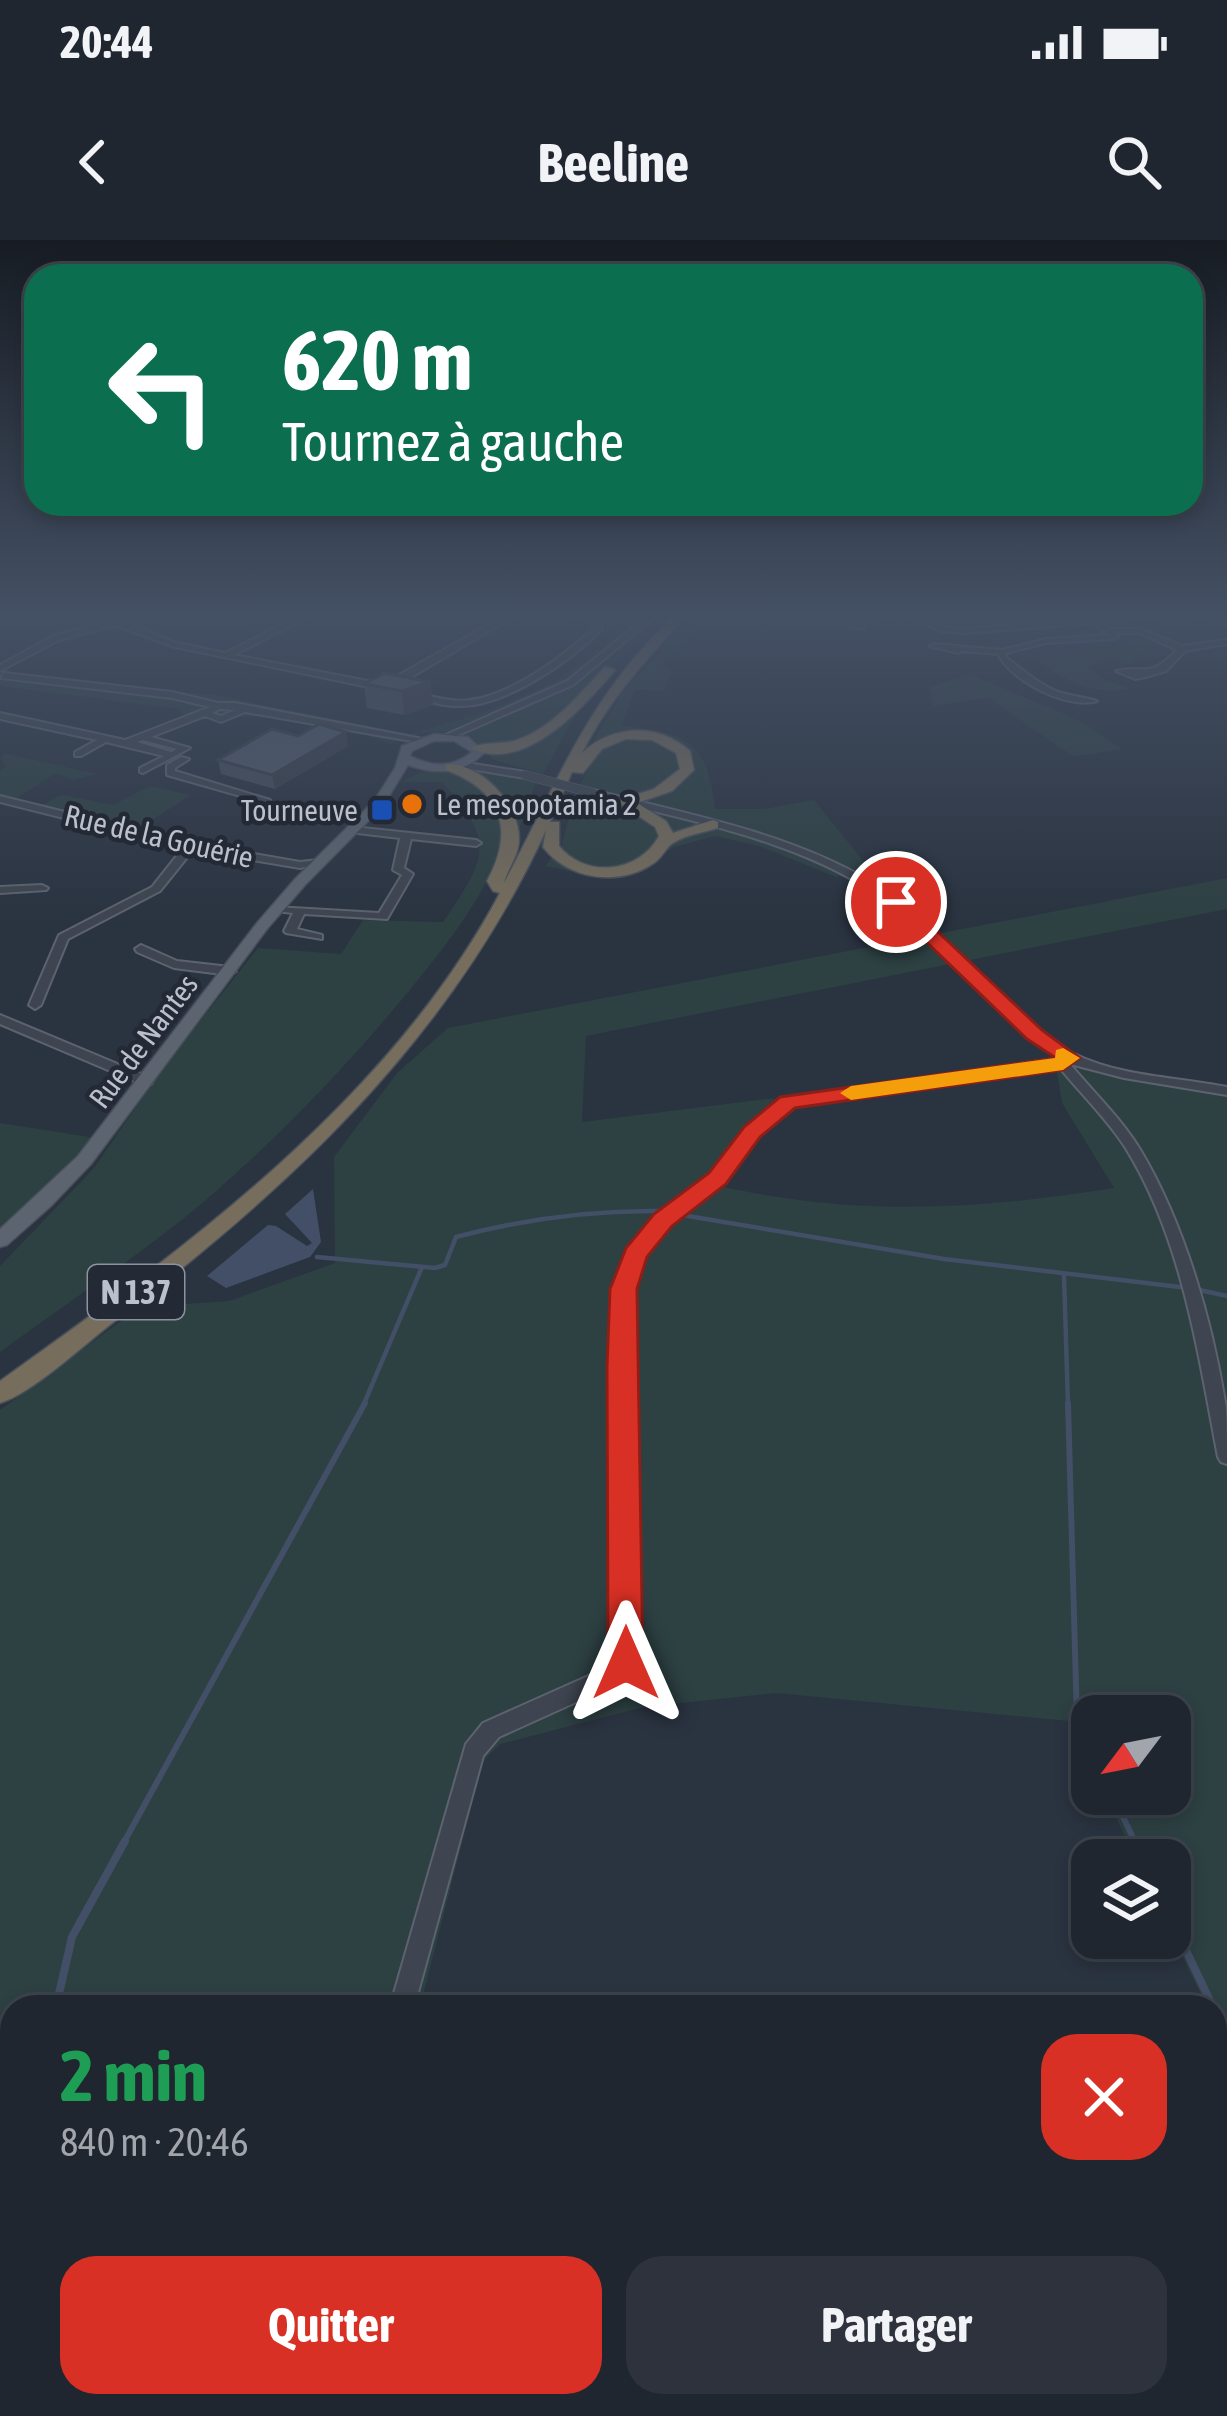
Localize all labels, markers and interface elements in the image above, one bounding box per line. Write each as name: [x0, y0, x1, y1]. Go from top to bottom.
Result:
text: 20:44: [60, 16, 154, 68]
icon: back: [60, 129, 126, 195]
icon: search: [1101, 129, 1167, 195]
text: Beeline: [538, 132, 689, 193]
icon: left: [84, 312, 240, 468]
text: 620 m: [282, 312, 472, 408]
text: Tournez à gauche: [282, 411, 624, 472]
place label: Le mesopotamia 2: [436, 787, 637, 821]
marker: Le mesopotamia 2: [399, 791, 425, 817]
place label: Tourneuve: [241, 793, 358, 827]
marker: Tourneuve: [369, 797, 395, 823]
street label: Rue de la Gouérie: [61, 798, 257, 874]
pin: [845, 851, 947, 953]
icon: arrive: [863, 869, 929, 935]
street label: Rue de Nantes: [82, 968, 204, 1114]
road number: N 137: [88, 1265, 184, 1319]
position arrow: [563, 1600, 689, 1726]
north arrow: [1071, 1695, 1191, 1815]
map controls: [1071, 1695, 1191, 1959]
button: layers: [1071, 1839, 1191, 1959]
text: 2 min: [60, 2034, 207, 2116]
button: close: [1041, 2034, 1167, 2160]
text: 840 m · 20:46: [60, 2120, 249, 2164]
button: Quitter: [60, 2256, 602, 2394]
button: Partager: [626, 2256, 1167, 2394]

